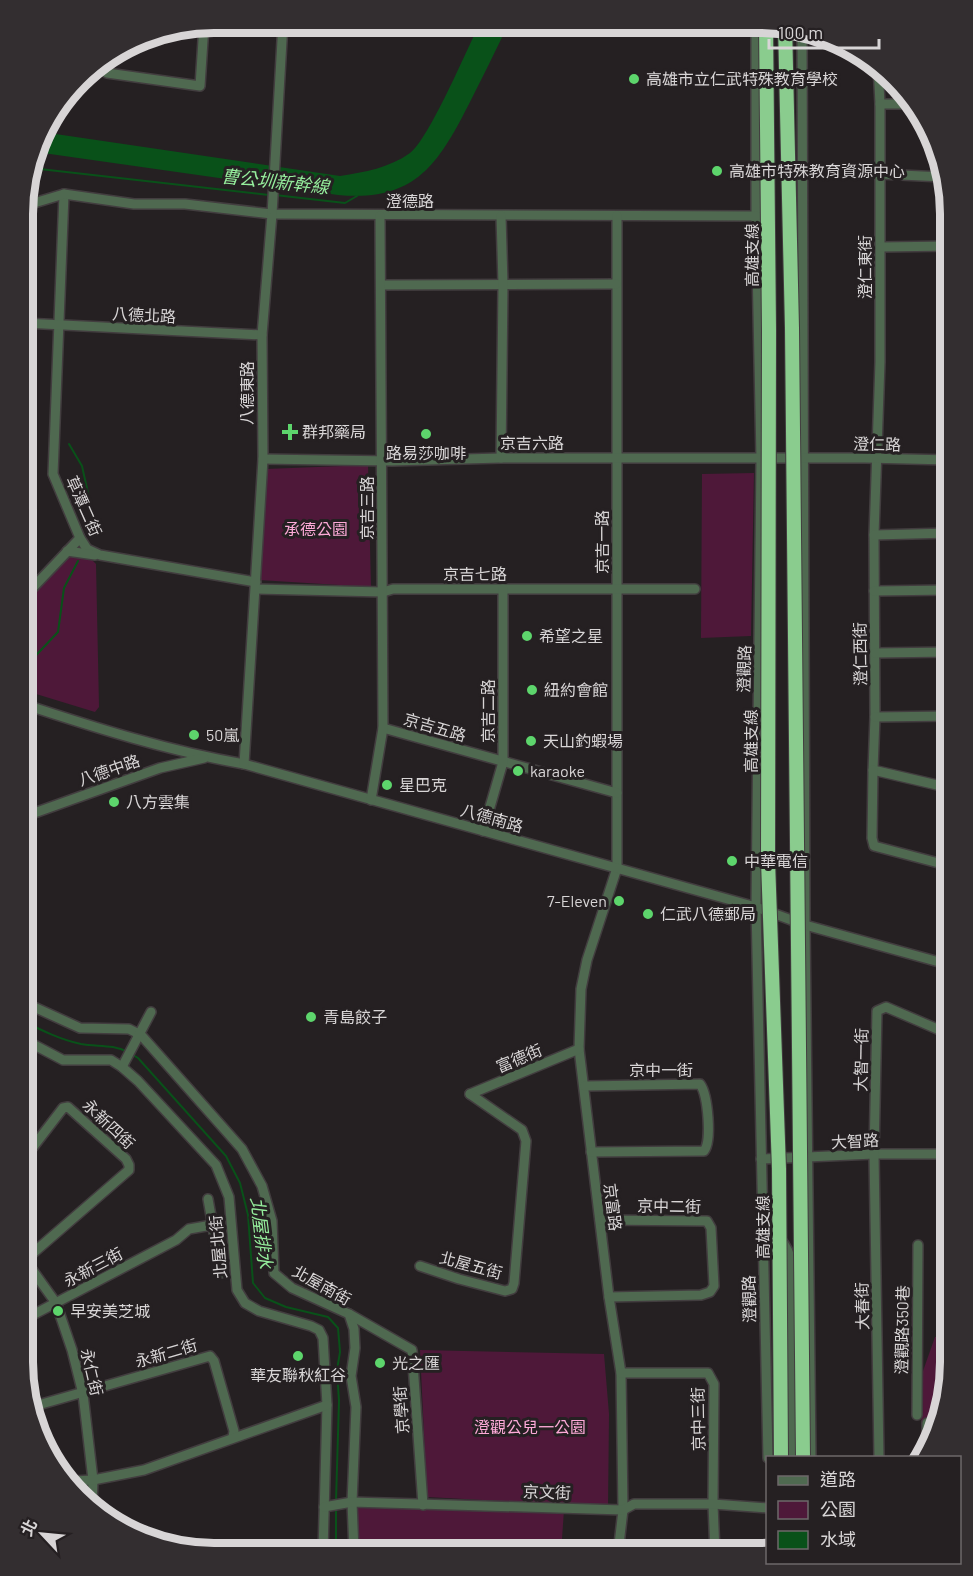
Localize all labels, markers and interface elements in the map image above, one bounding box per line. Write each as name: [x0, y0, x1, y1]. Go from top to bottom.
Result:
scale bar: [769, 12, 878, 50]
text: 100 m: [778, 21, 823, 43]
place label: 高雄市立仁武特殊教育學校: [646, 69, 838, 88]
marker: 高雄市立仁武特殊教育學校: [627, 72, 641, 86]
place label: 高雄市特殊教育資源中心: [729, 161, 905, 180]
water label: 曹公圳新幹線: [220, 164, 332, 198]
marker: 高雄市特殊教育資源中心: [710, 164, 724, 178]
street label: 澄德路: [386, 191, 434, 210]
street label: 高雄支線: [742, 223, 761, 287]
street label: 澄仁東街: [855, 235, 874, 299]
street label: 八德北路: [112, 303, 176, 326]
street label: 八德東路: [237, 361, 256, 425]
place label: 群邦藥局: [302, 422, 366, 441]
marker: 群邦藥局: [283, 425, 297, 439]
marker: 路易莎咖啡: [419, 427, 433, 441]
street label: 京吉六路: [500, 433, 564, 452]
street label: 澄仁路: [853, 434, 901, 453]
place label: 路易莎咖啡: [386, 443, 466, 462]
street label: 草潭二街: [63, 473, 106, 539]
street label: 京吉三路: [357, 476, 376, 540]
street label: 京吉一路: [592, 510, 611, 574]
park label: 承德公園: [284, 519, 348, 538]
street label: 京吉七路: [443, 564, 507, 583]
street label: 澄仁西街: [849, 622, 870, 686]
place label: 希望之星: [539, 626, 603, 645]
marker: 希望之星: [520, 629, 534, 643]
street label: 澄觀路: [734, 645, 753, 693]
street label: 京吉二路: [478, 679, 497, 743]
place label: 紐約會館: [544, 680, 608, 699]
marker: 紐約會館: [525, 683, 539, 697]
street label: 京吉五路: [402, 709, 469, 744]
street label: 高雄支線: [741, 709, 760, 773]
place label: 50嵐: [206, 725, 239, 744]
marker: 50嵐: [187, 728, 201, 742]
place label: 天山釣蝦場: [543, 731, 623, 750]
marker: 天山釣蝦場: [524, 734, 538, 748]
street label: 八德中路: [75, 750, 142, 789]
place label: karaoke: [530, 761, 585, 780]
marker: karaoke: [511, 764, 525, 778]
place label: 星巴克: [399, 775, 447, 794]
marker: 星巴克: [380, 778, 394, 792]
place label: 八方雲集: [126, 792, 190, 811]
marker: 八方雲集: [107, 795, 121, 809]
street label: 八德南路: [459, 800, 526, 835]
place label: 中華電信: [744, 851, 808, 870]
marker: 中華電信: [725, 854, 739, 868]
place label: 7-Eleven: [547, 891, 607, 910]
marker: 7-Eleven: [612, 894, 626, 908]
place label: 仁武八德郵局: [660, 904, 756, 923]
marker: 仁武八德郵局: [641, 907, 655, 921]
place label: 青島餃子: [323, 1007, 387, 1026]
marker: 青島餃子: [304, 1010, 318, 1024]
street label: 大智一街: [850, 1028, 871, 1092]
street label: 富德街: [493, 1039, 545, 1076]
street label: 京中一街: [629, 1060, 693, 1079]
street label: 永新四街: [79, 1095, 139, 1152]
street label: 大智路: [831, 1130, 879, 1151]
street label: 京富路: [601, 1182, 626, 1232]
street label: 京中二街: [637, 1195, 701, 1216]
street label: 高雄支線: [753, 1195, 772, 1259]
water label: 北屋排水: [247, 1196, 277, 1271]
street label: 北屋北街: [205, 1214, 230, 1280]
street label: 永新三街: [60, 1243, 125, 1290]
street label: 北屋五街: [438, 1247, 505, 1282]
street label: 北屋南街: [290, 1261, 355, 1308]
street label: 澄觀路: [739, 1275, 758, 1323]
street label: 大春街: [852, 1282, 871, 1330]
street label: 澄觀路350巷: [891, 1285, 912, 1375]
place label: 早安美芝城: [70, 1301, 150, 1320]
marker: 早安美芝城: [51, 1304, 65, 1318]
street label: 永新二街: [132, 1335, 199, 1370]
street label: 永仁街: [78, 1346, 107, 1397]
marker: 華友聯秋紅谷: [291, 1349, 305, 1363]
place label: 光之匯: [392, 1353, 440, 1372]
marker: 光之匯: [373, 1356, 387, 1370]
place label: 華友聯秋紅谷: [250, 1365, 346, 1384]
street label: 京學街: [389, 1385, 412, 1435]
street label: 京中三街: [687, 1387, 708, 1451]
park label: 澄觀公兒一公園: [474, 1417, 586, 1436]
legend: [766, 1456, 961, 1564]
text: 道路: [820, 1468, 856, 1490]
street label: 京文街: [523, 1481, 571, 1502]
text: 公園: [820, 1498, 856, 1520]
north arrow: [12, 1504, 72, 1564]
text: 北: [16, 1516, 40, 1539]
text: 水域: [820, 1528, 856, 1550]

